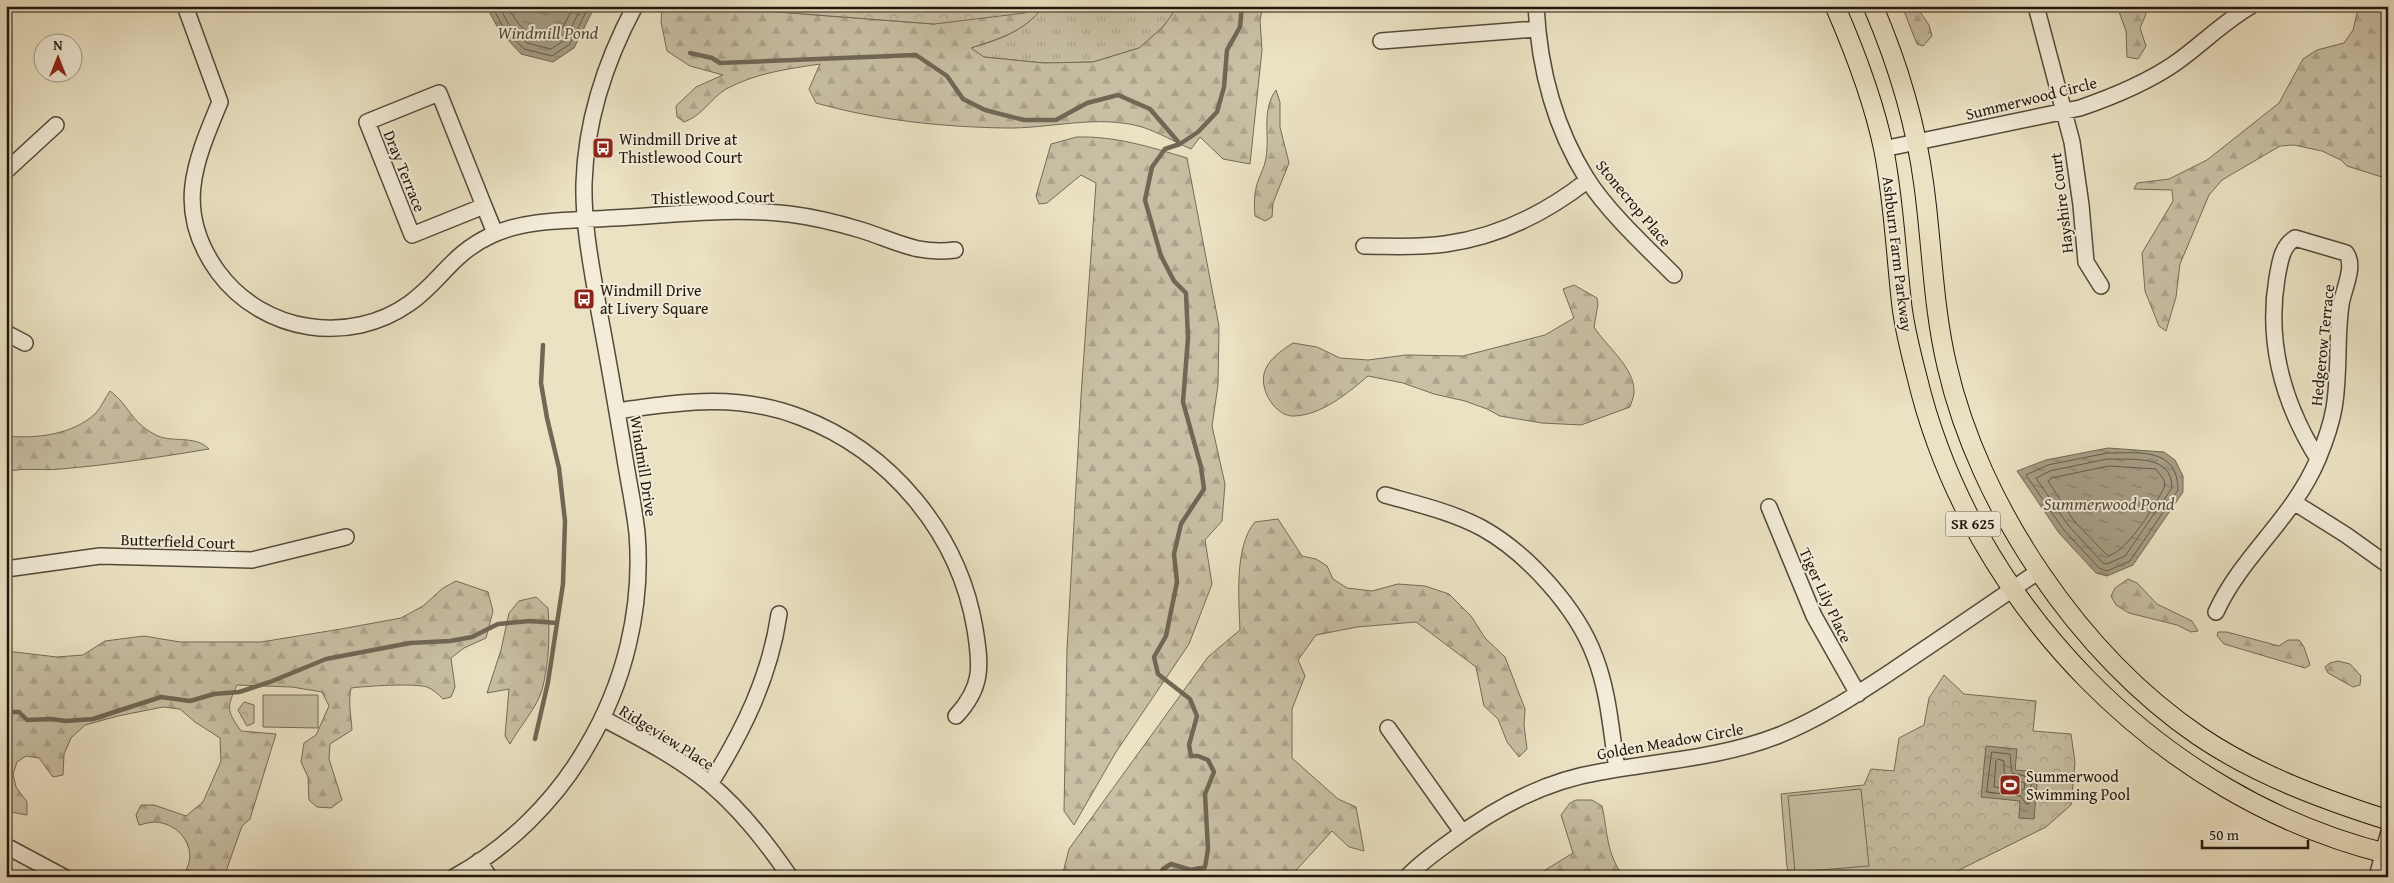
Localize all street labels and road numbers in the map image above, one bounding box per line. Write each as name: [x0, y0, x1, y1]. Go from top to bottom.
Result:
street label: Summerwood Circle: [1963, 70, 2099, 126]
street label: Dray Terrace: [378, 127, 432, 215]
street label: Hayshire Court: [2043, 151, 2079, 255]
street label: Stonecrop Place: [1590, 154, 1678, 252]
street label: Ashburn Farm Parkway: [1877, 175, 1919, 333]
street label: Thistlewood Court: [651, 184, 775, 210]
street label: Hedgerow Terrace: [2304, 283, 2340, 407]
street label: Windmill Drive: [624, 414, 664, 518]
road number: SR 625: [1946, 512, 2000, 536]
street label: Butterfield Court: [120, 527, 236, 555]
street label: Tiger Lily Place: [1793, 543, 1859, 647]
street label: Ridgeview Place: [615, 698, 719, 776]
street label: Golden Meadow Circle: [1595, 716, 1745, 766]

